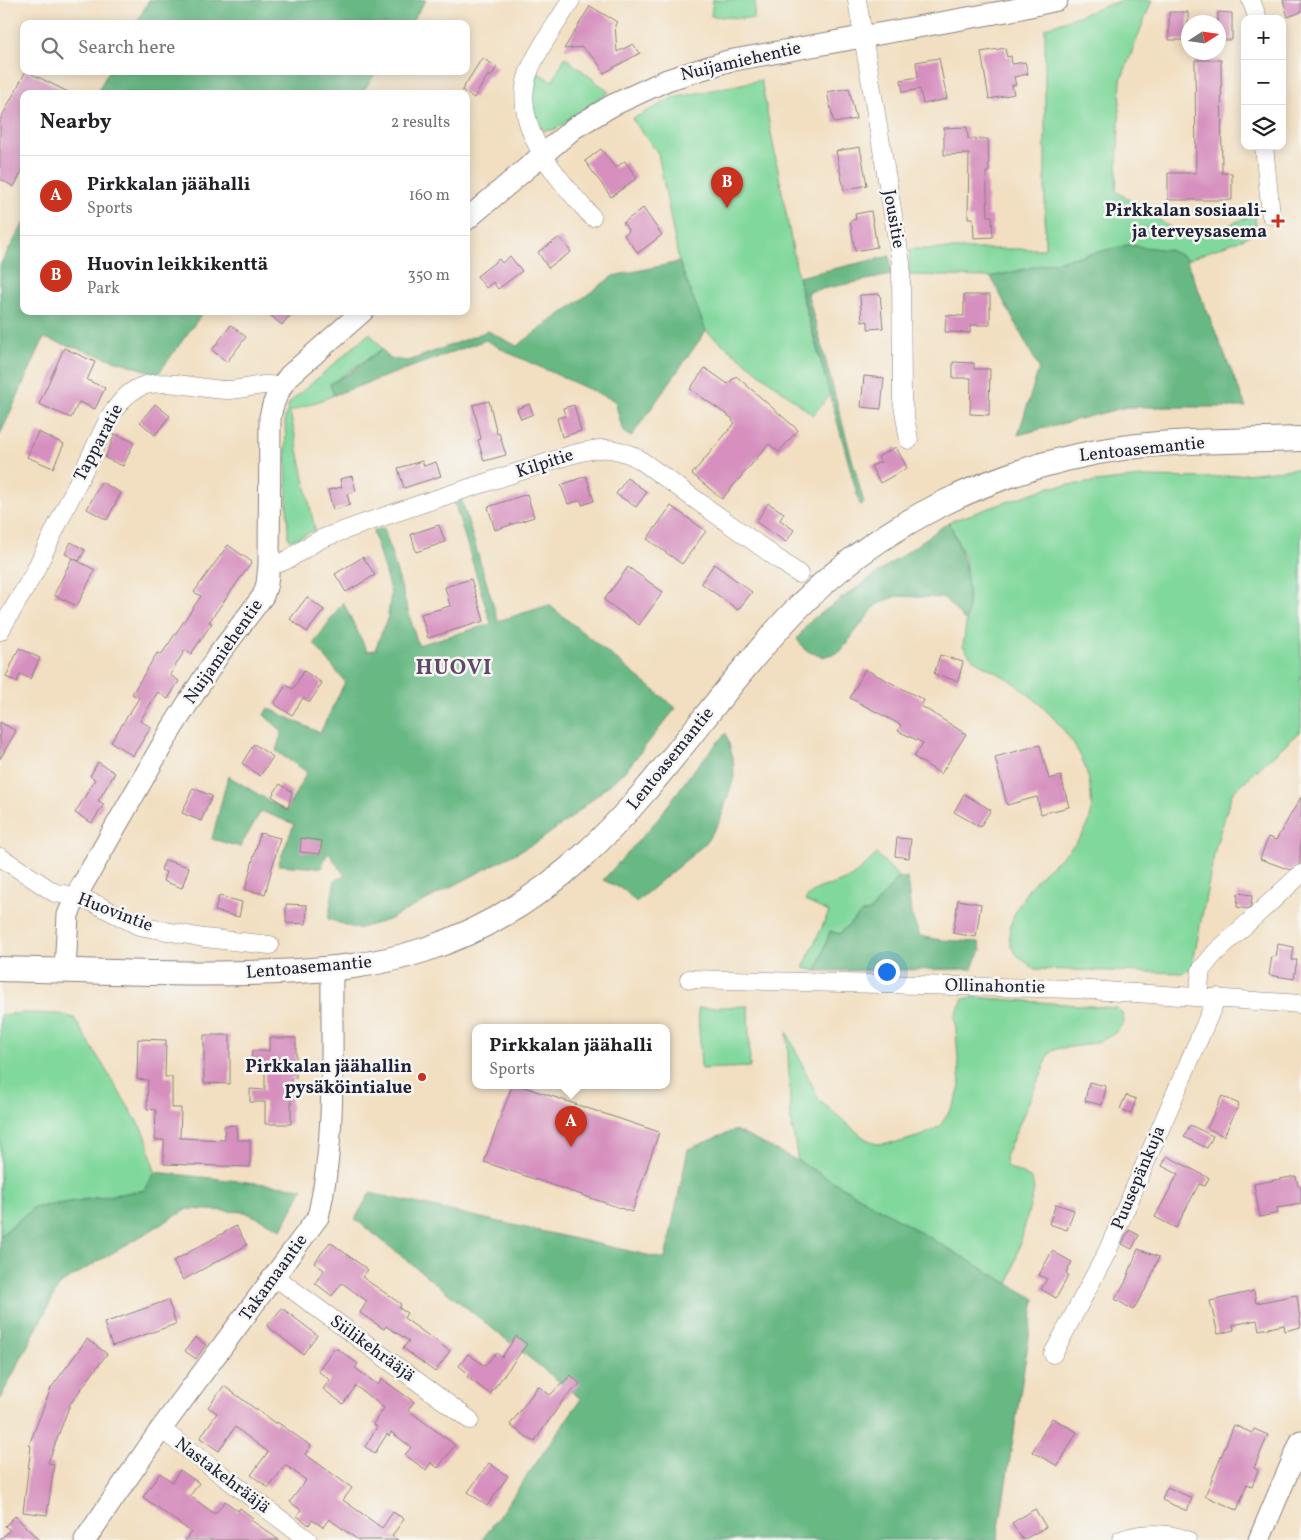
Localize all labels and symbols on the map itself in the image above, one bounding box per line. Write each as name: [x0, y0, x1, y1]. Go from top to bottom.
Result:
north arrow: [1181, 15, 1226, 60]
street label: Nuijamiehentie: [678, 36, 804, 88]
pin: B: [711, 167, 743, 208]
street label: Jousitie: [876, 188, 910, 250]
place label: Pirkkalan sosiaali- ja terveysasema: [1105, 199, 1267, 245]
marker: Pirkkalan sosiaali- ja terveysasema: [1271, 214, 1285, 228]
street label: Tapparatie: [68, 400, 130, 486]
street label: Lentoasemantie: [1078, 431, 1206, 469]
street label: Kilpitie: [513, 443, 577, 485]
street label: Nuijamiehentie: [178, 594, 270, 710]
district label: HUOVI: [416, 653, 492, 684]
street label: Lentoasemantie: [622, 702, 720, 816]
street label: Huovintie: [74, 887, 156, 939]
street label: Lentoasemantie: [245, 950, 373, 986]
your location: [874, 959, 900, 985]
street label: Ollinahontie: [945, 974, 1045, 1000]
place label: Pirkkalan jäähallin pysäköintialue: [245, 1055, 412, 1101]
marker: Pirkkalan jäähallin pysäköintialue: [416, 1071, 428, 1083]
pin: A: [555, 1106, 587, 1147]
street label: Puusepänkuja: [1106, 1122, 1172, 1234]
street label: Takamaantie: [234, 1229, 314, 1327]
street label: Siilikehrääjä: [324, 1310, 420, 1388]
street label: Nastakehrääjä: [169, 1432, 275, 1520]

